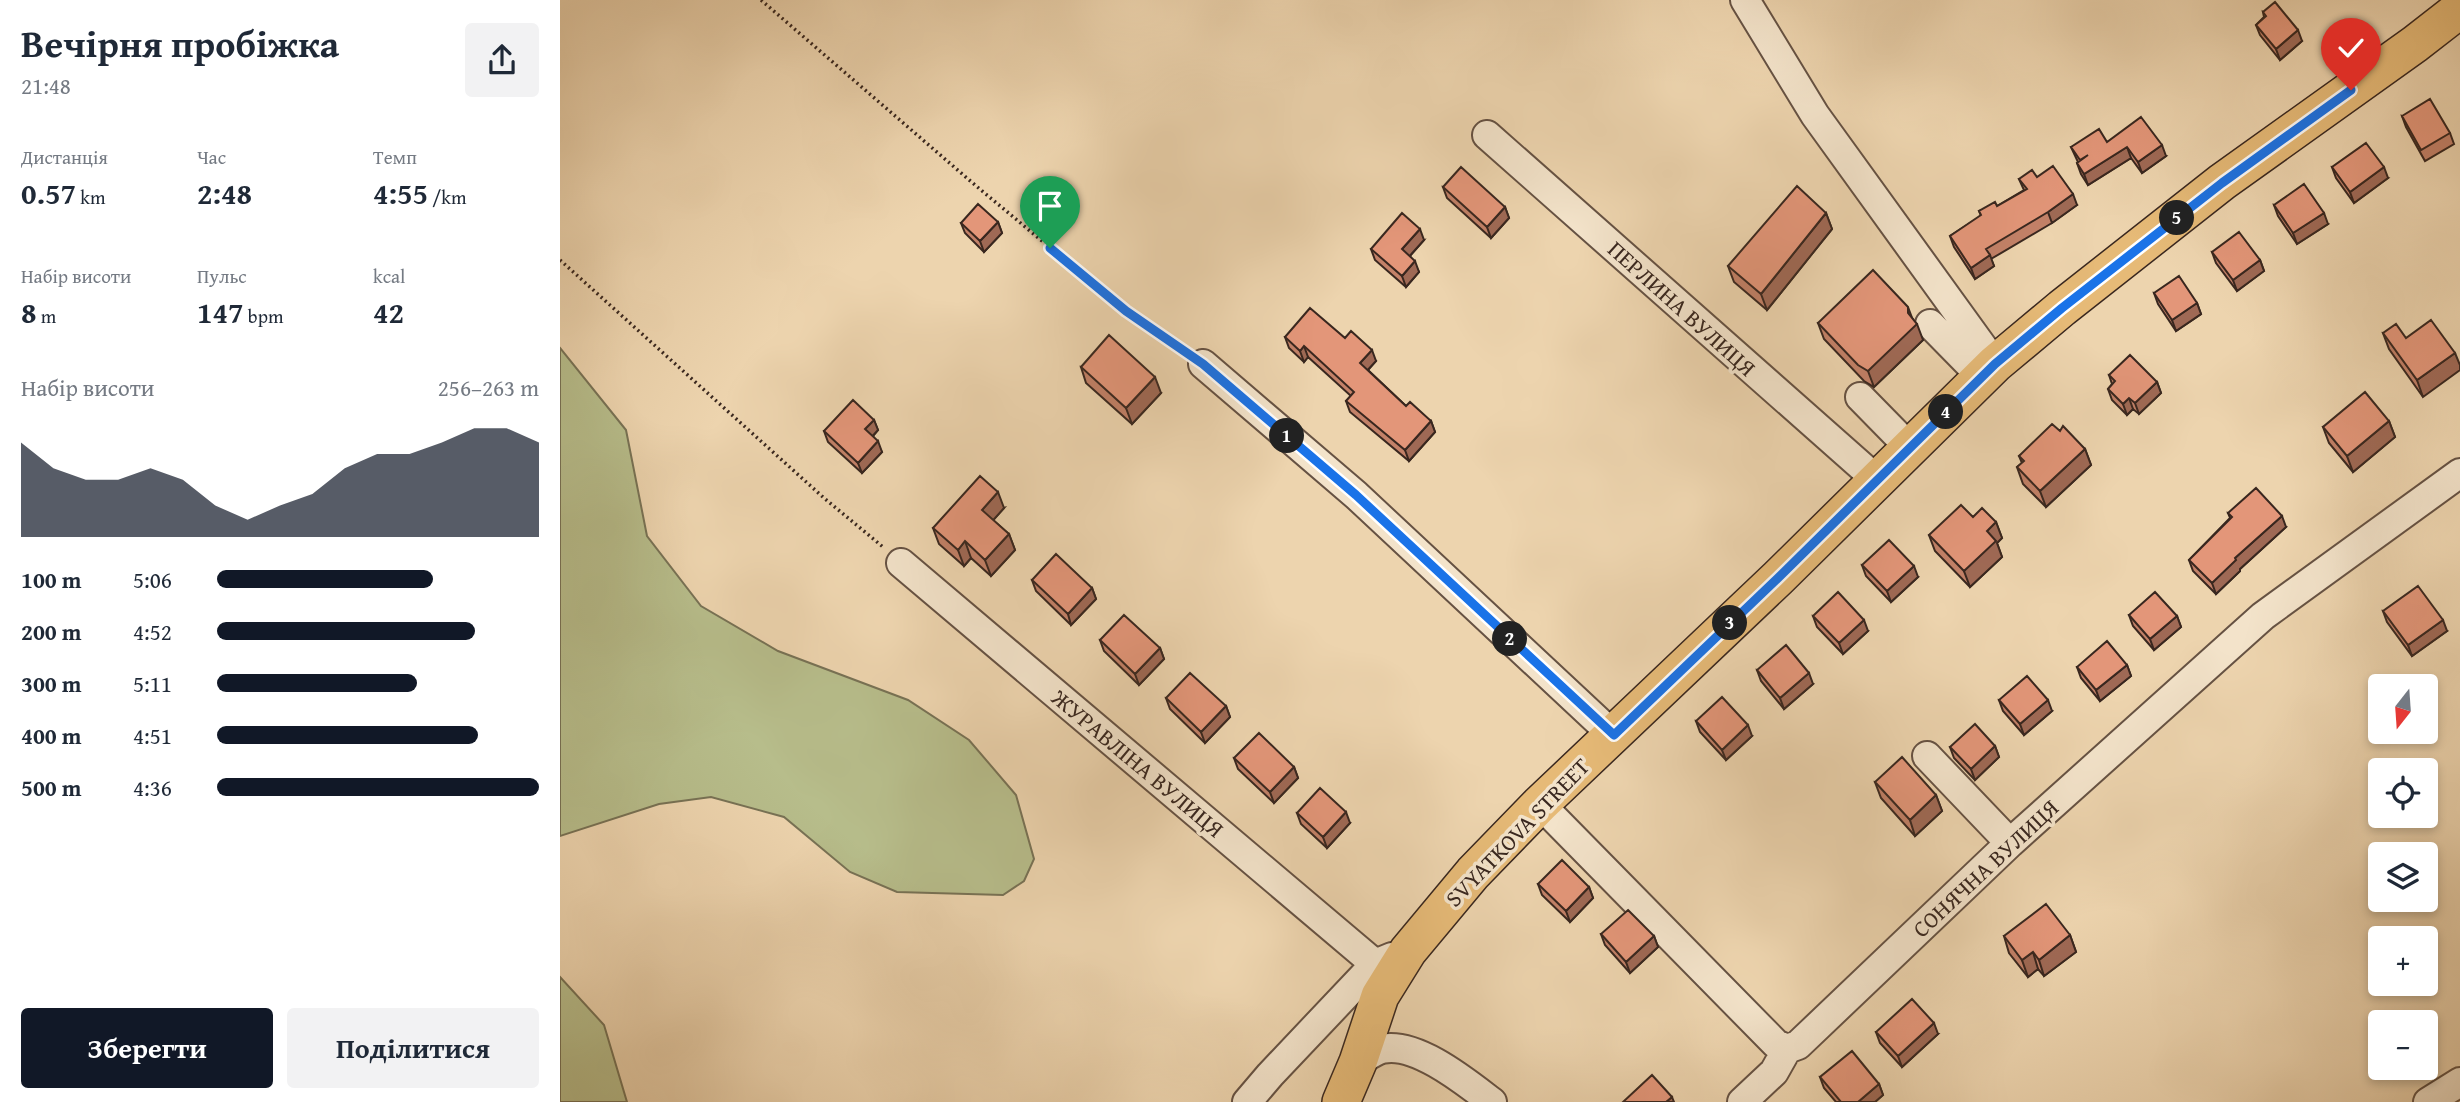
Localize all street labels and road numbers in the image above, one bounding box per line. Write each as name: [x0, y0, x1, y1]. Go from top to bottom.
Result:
street label: ПЕРЛИНА ВУЛИЦЯ: [1601, 233, 1764, 384]
street label: ЖУРАВЛІНА ВУЛИЦЯ: [1044, 681, 1231, 845]
street label: SVYATKOVA STREET: [1437, 750, 1597, 914]
street label: СОНЯЧНА ВУЛИЦЯ: [1905, 791, 2066, 945]

